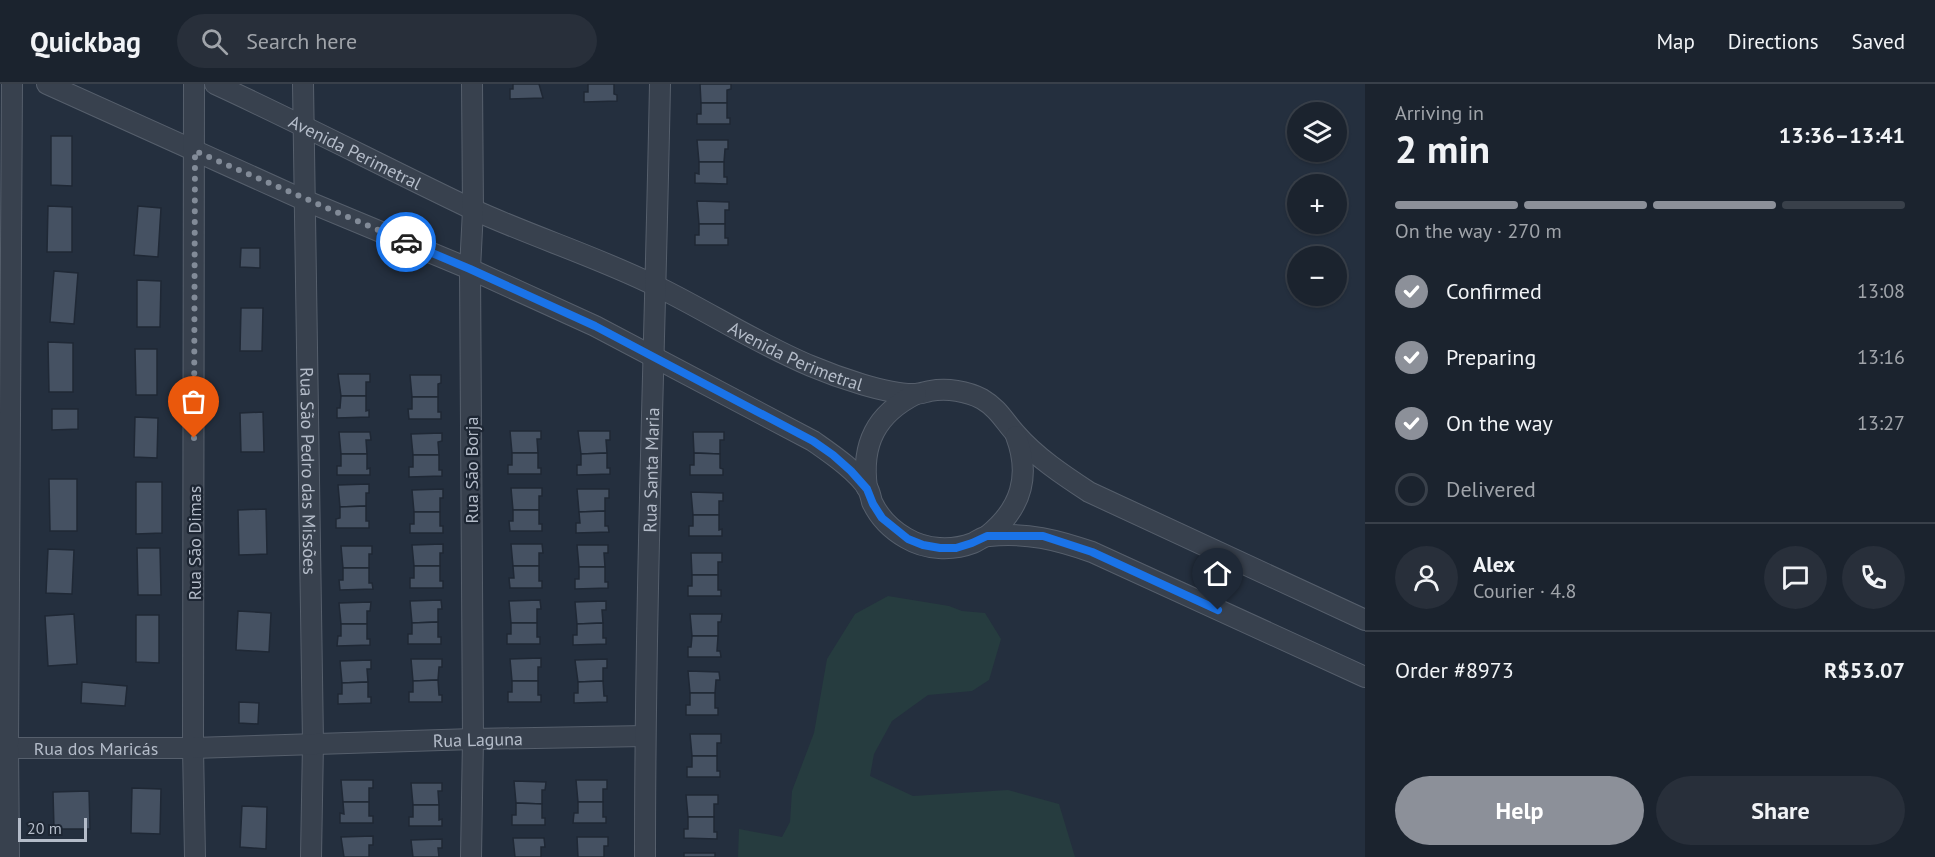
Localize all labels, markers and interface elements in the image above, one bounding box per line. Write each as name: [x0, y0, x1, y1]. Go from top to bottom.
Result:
search box: [177, 14, 597, 68]
text: Quickbag: [30, 23, 141, 60]
icon: search: [198, 25, 231, 58]
text: Search here: [246, 27, 357, 55]
text: Map: [1656, 28, 1695, 55]
text: Directions: [1728, 28, 1819, 55]
text: Saved: [1852, 28, 1905, 55]
text: Arriving in: [1395, 100, 1484, 126]
map controls: [1287, 102, 1347, 306]
button: layers: [1287, 102, 1347, 162]
street label: Avenida Perimetral: [285, 109, 426, 195]
text: 13:36–13:41: [1779, 121, 1905, 149]
text: 2 min: [1395, 123, 1490, 174]
button: +: [1287, 174, 1347, 234]
courier: [376, 212, 436, 272]
text: On the way · 270 m: [1395, 218, 1562, 244]
icon: car: [390, 226, 423, 259]
button: −: [1287, 246, 1347, 306]
icon: check: [1395, 275, 1428, 308]
text: Confirmed: [1446, 277, 1542, 305]
text: 13:08: [1857, 278, 1905, 304]
street label: Avenida Perimetral: [725, 316, 867, 396]
icon: check: [1395, 341, 1428, 374]
text: Preparing: [1446, 343, 1536, 371]
text: 13:16: [1857, 344, 1905, 370]
street label: Rua São Pedro das Missões: [296, 367, 322, 575]
pin: [168, 376, 219, 438]
icon: bag: [177, 385, 210, 418]
street label: Rua Santa Maria: [638, 407, 664, 533]
icon: check: [1395, 407, 1428, 440]
text: On the way: [1446, 409, 1553, 437]
text: 13:27: [1857, 410, 1905, 436]
street label: Rua São Borja: [460, 417, 483, 523]
text: Delivered: [1446, 475, 1536, 503]
street label: Rua São Dimas: [183, 486, 206, 600]
button: person: [1395, 546, 1458, 609]
button: chat: [1764, 546, 1827, 609]
button: phone: [1842, 546, 1905, 609]
pin: [1192, 548, 1243, 610]
text: Alex: [1473, 550, 1515, 578]
icon: home: [1201, 557, 1234, 590]
text: Courier · 4.8: [1473, 578, 1576, 604]
text: Order #8973: [1395, 656, 1514, 684]
text: R$53.07: [1824, 656, 1905, 684]
street label: Rua Laguna: [432, 727, 523, 752]
street label: Rua dos Maricás: [34, 737, 158, 760]
button: Help: [1395, 776, 1644, 845]
button: Share: [1656, 776, 1905, 845]
scale bar: [18, 815, 87, 842]
text: 20 m: [27, 818, 62, 838]

